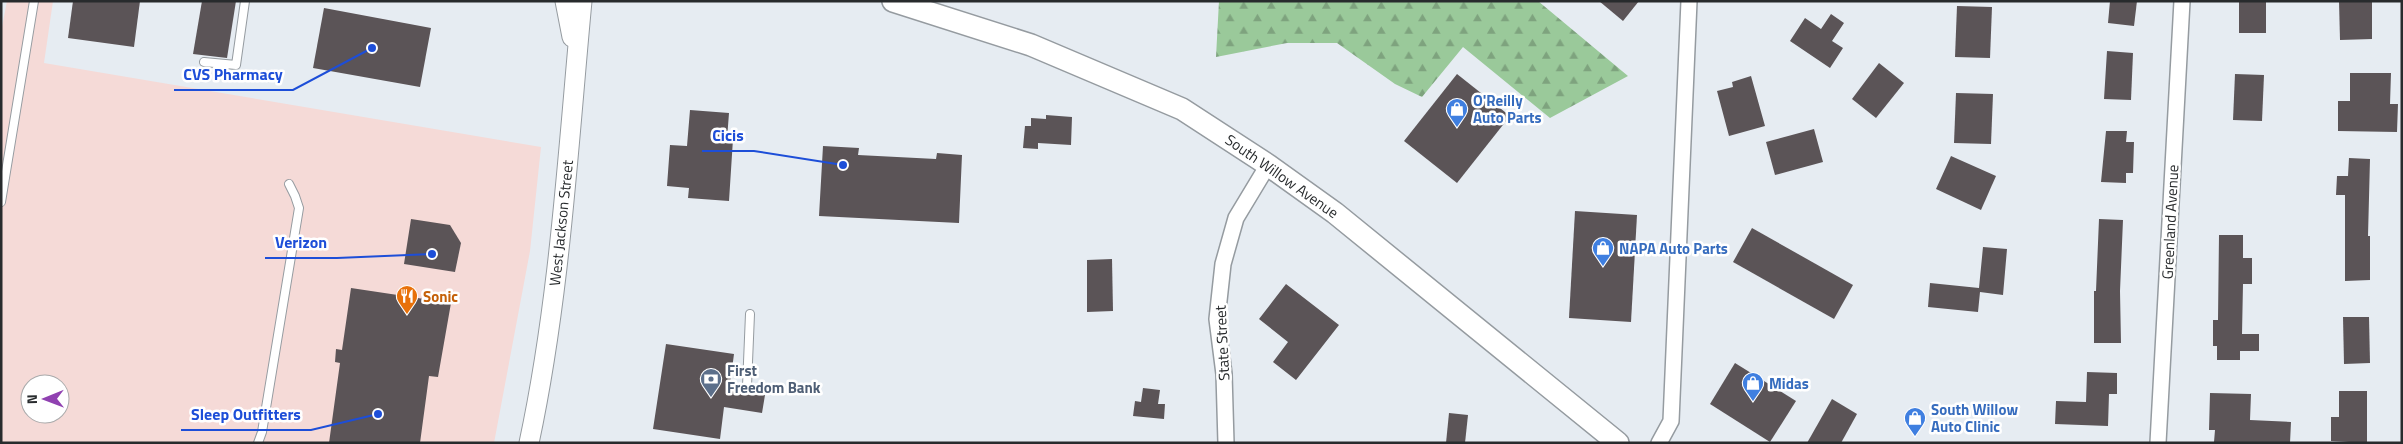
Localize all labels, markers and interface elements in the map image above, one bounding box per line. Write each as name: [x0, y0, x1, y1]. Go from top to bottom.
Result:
callout: CVS Pharmacy: [174, 59, 293, 90]
text: CVS Pharmacy: [183, 62, 283, 86]
place label: O'Reilly Auto Parts: [1473, 89, 1542, 129]
shop icon: O'Reilly Auto Parts: [1445, 97, 1469, 128]
callout: Cicis: [702, 120, 754, 151]
text: Cicis: [712, 123, 744, 147]
street label: South Willow Avenue: [1221, 128, 1343, 224]
street label: West Jackson Street: [543, 158, 579, 287]
street label: Greenland Avenue: [2156, 164, 2184, 280]
callout: Verizon: [265, 227, 337, 258]
text: Verizon: [275, 230, 327, 254]
shop icon: NAPA Auto Parts: [1591, 236, 1615, 267]
place label: NAPA Auto Parts: [1619, 237, 1728, 260]
restaurant icon: Sonic: [395, 284, 419, 315]
place label: Sonic: [423, 285, 458, 308]
street label: State Street: [1208, 304, 1235, 381]
place label: First Freedom Bank: [727, 359, 821, 399]
bank icon: First Freedom Bank: [699, 367, 723, 398]
shop icon: Midas: [1741, 371, 1765, 402]
place label: Midas: [1769, 372, 1809, 395]
north arrow: [20, 374, 70, 424]
text: N: [21, 394, 42, 404]
place label: South Willow Auto Clinic: [1931, 398, 2018, 438]
callout: Sleep Outfitters: [181, 399, 311, 430]
text: Sleep Outfitters: [191, 402, 301, 426]
shop icon: South Willow Auto Clinic: [1903, 406, 1927, 437]

